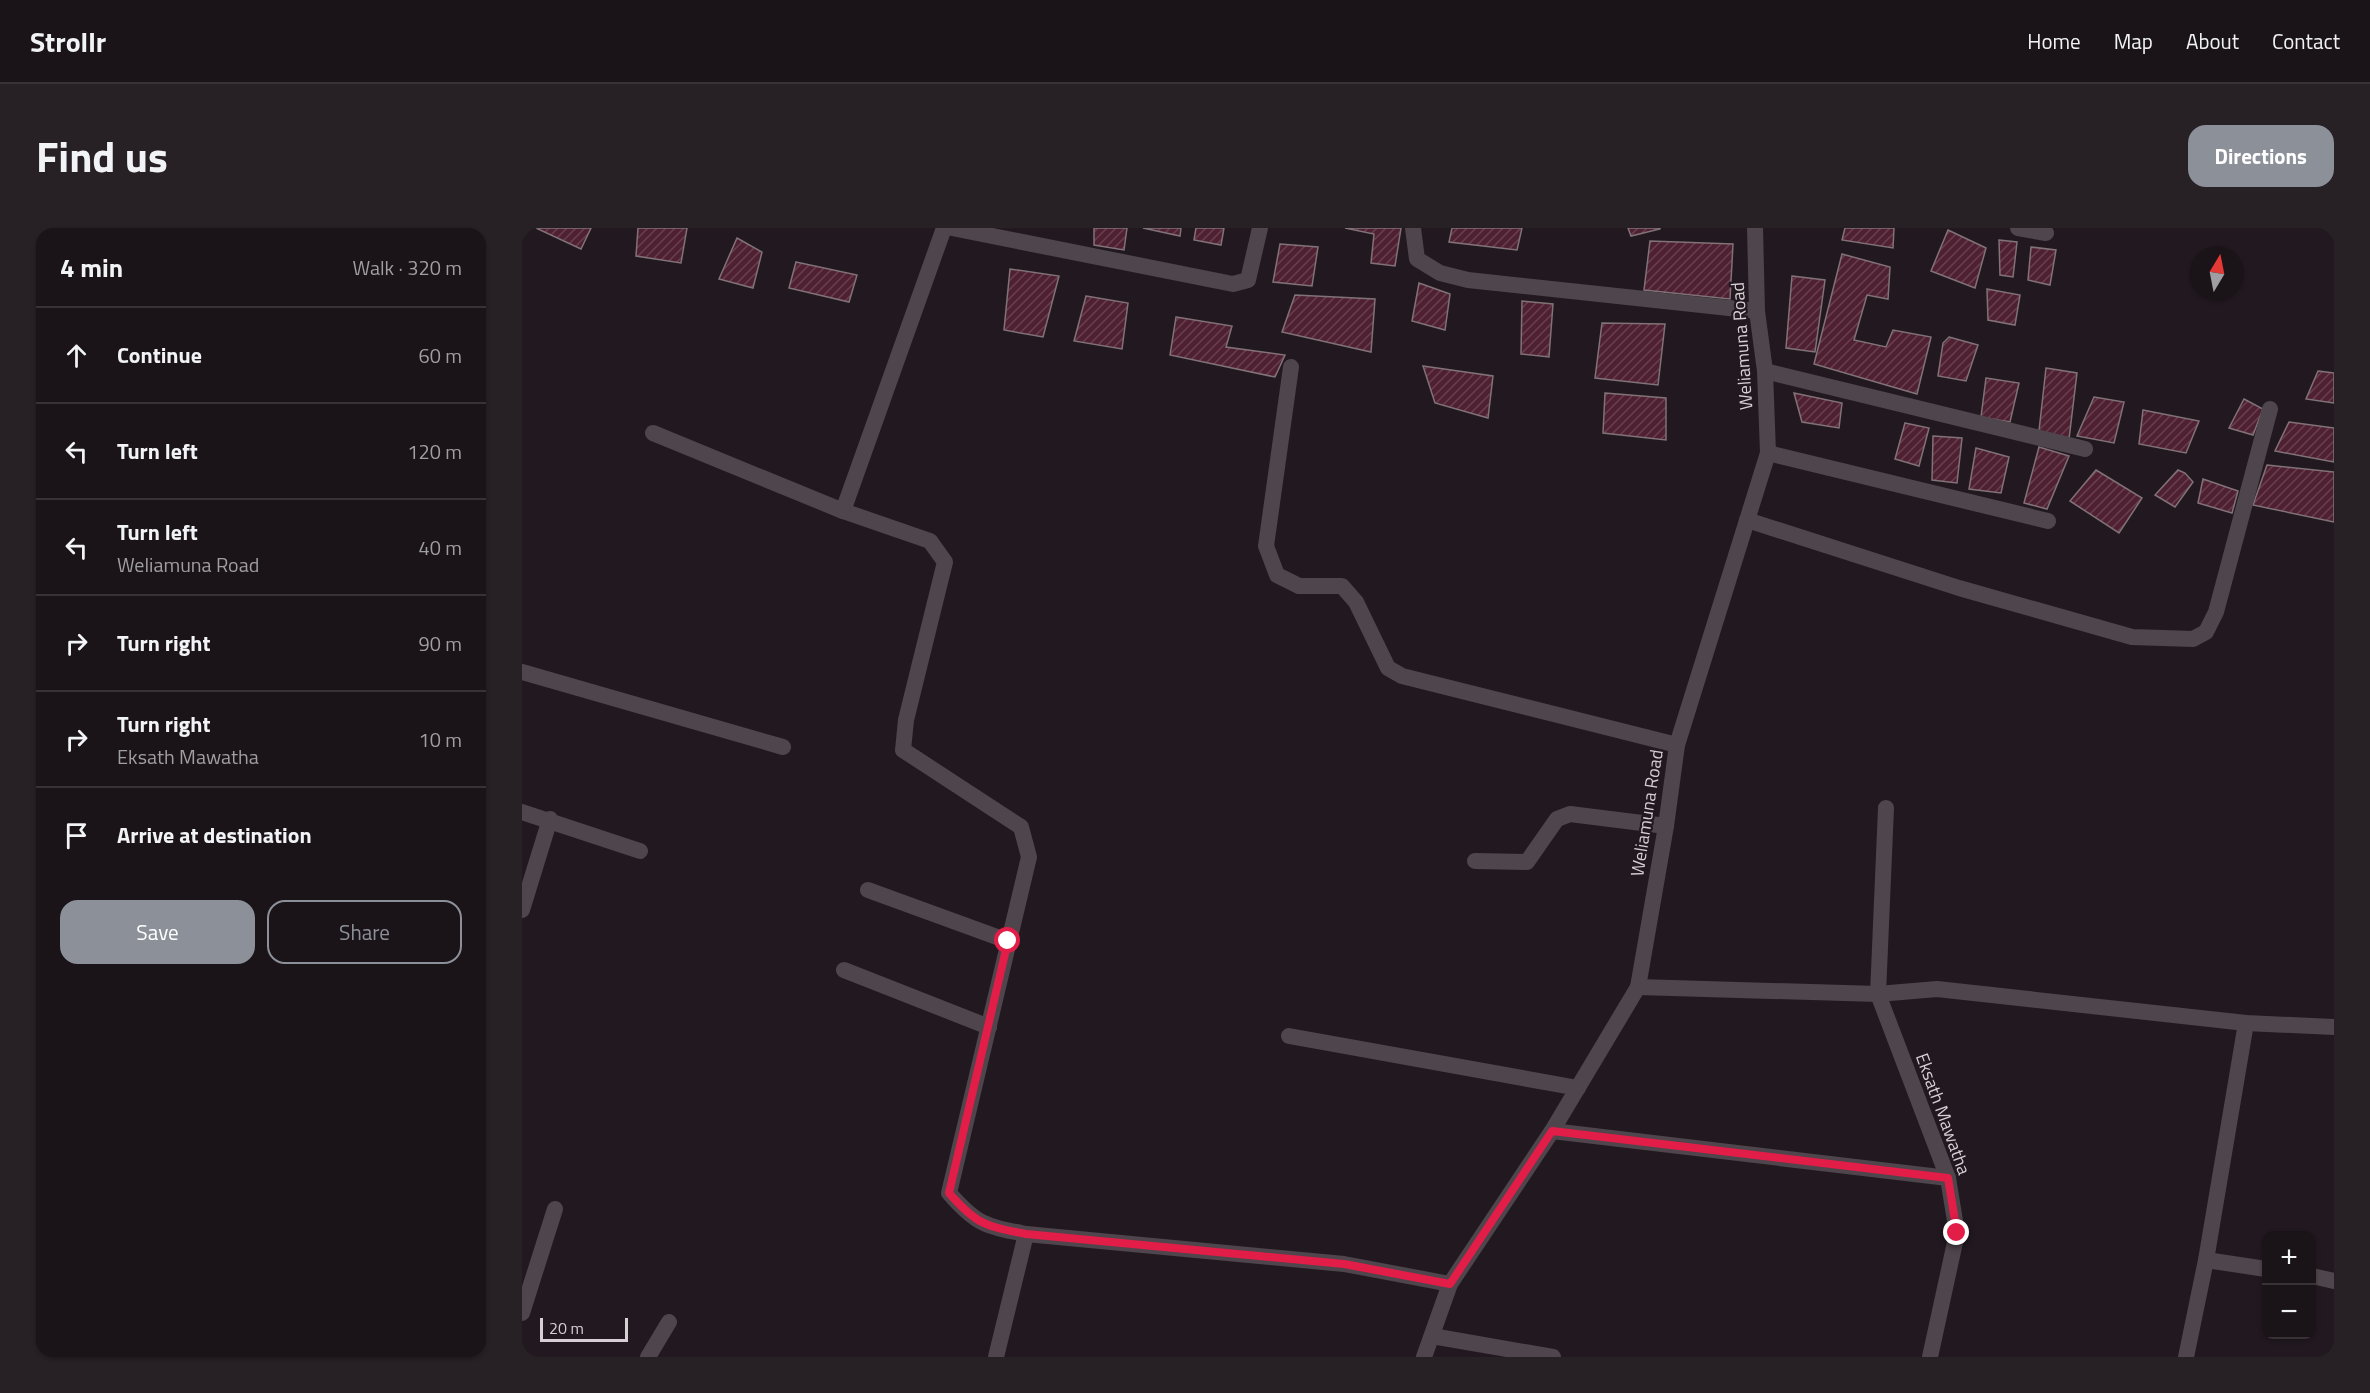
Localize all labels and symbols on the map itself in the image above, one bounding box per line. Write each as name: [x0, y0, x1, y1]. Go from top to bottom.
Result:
north arrow: [2190, 246, 2244, 300]
street label: Weliamuna Road: [1724, 281, 1759, 411]
street label: Weliamuna Road: [1623, 748, 1670, 878]
route start: [994, 927, 1020, 953]
street label: Eksath Mawatha: [1909, 1049, 1978, 1178]
route end: [1943, 1219, 1969, 1245]
scale bar: [540, 1315, 628, 1342]

